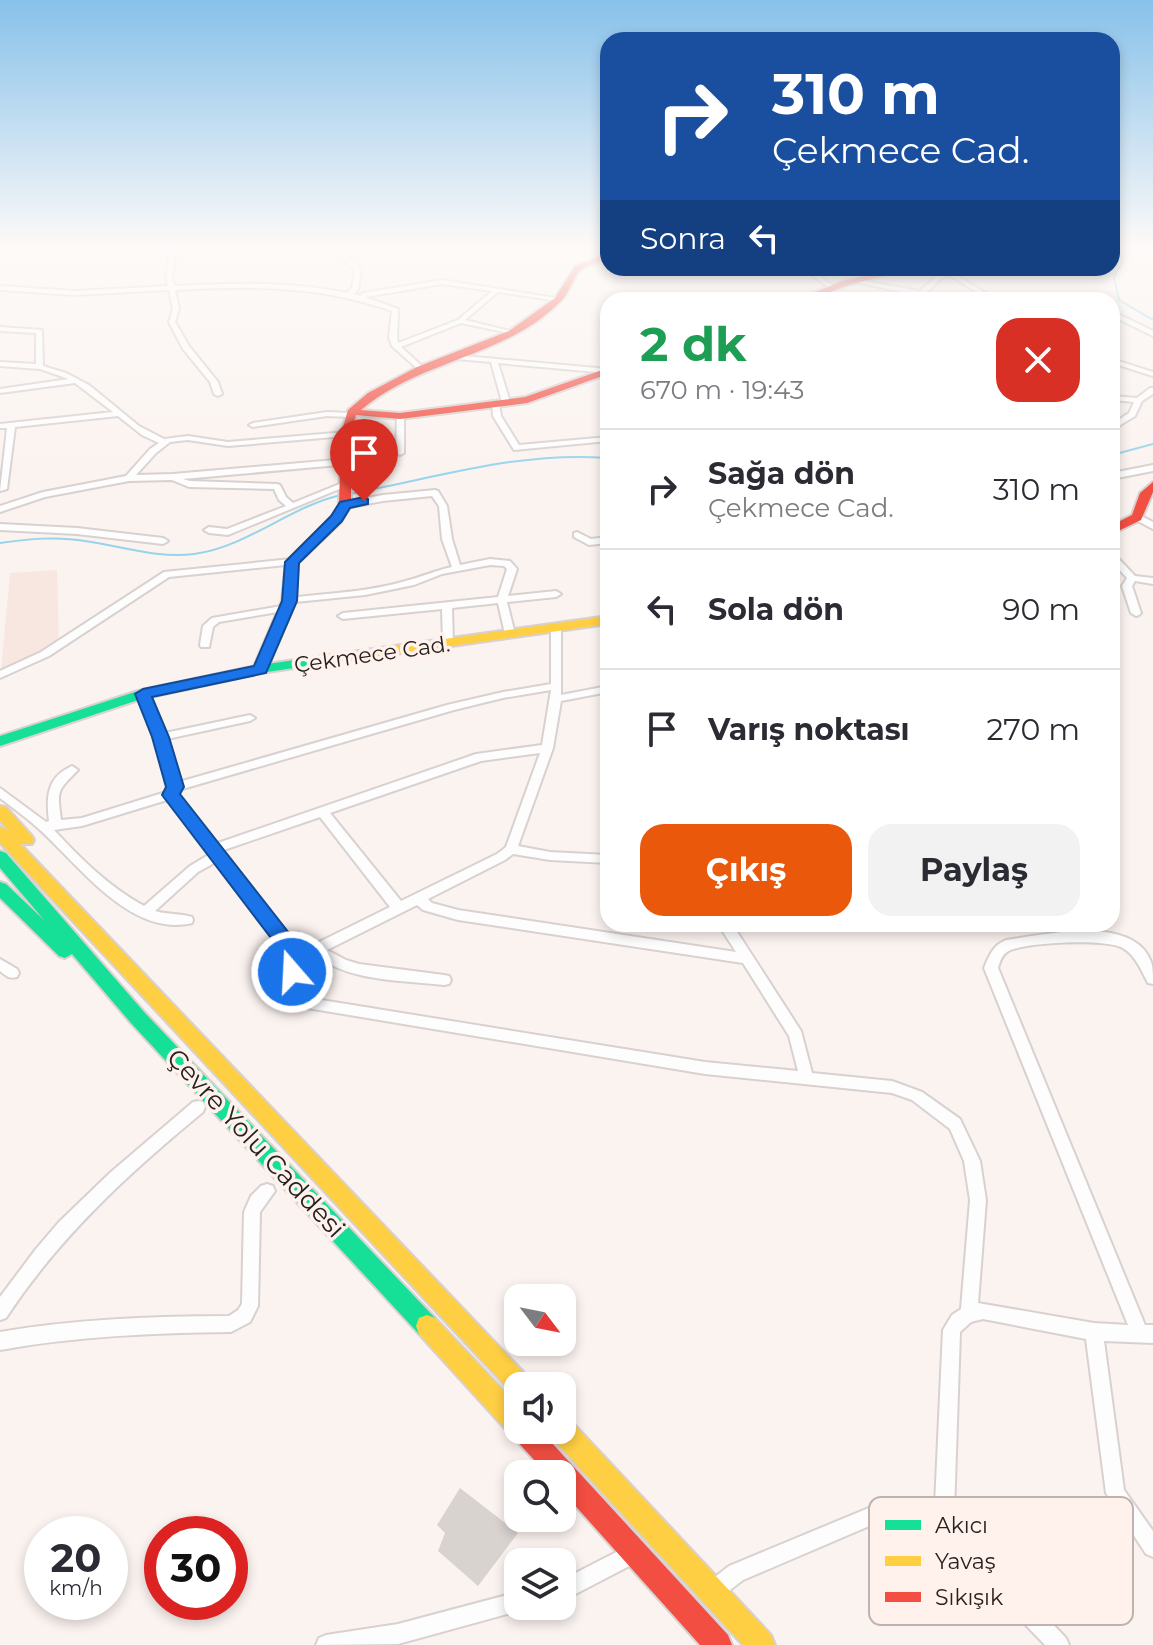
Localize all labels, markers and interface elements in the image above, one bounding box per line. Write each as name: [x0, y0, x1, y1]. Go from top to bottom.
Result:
text: 310 m: [772, 60, 940, 128]
icon: right: [640, 64, 744, 168]
text: Çekmece Cad.: [772, 128, 1029, 172]
icon: left: [742, 216, 786, 260]
text: Sonra: [640, 220, 726, 257]
text: 2 dk: [640, 315, 747, 373]
button: close: [996, 318, 1080, 402]
text: 670 m · 19:43: [640, 374, 804, 406]
pin: [330, 419, 398, 501]
icon: arrive: [342, 431, 386, 475]
text: Sağa dön: [708, 455, 855, 492]
icon: right: [640, 467, 684, 511]
text: 310 m: [993, 471, 1080, 508]
text: Çekmece Cad.: [708, 492, 894, 524]
icon: left: [640, 587, 684, 631]
text: Sola dön: [708, 591, 844, 628]
text: 90 m: [1002, 591, 1080, 628]
street label: Çekmece Cad.: [292, 630, 452, 679]
icon: arrive: [640, 707, 684, 751]
text: Varış noktası: [708, 711, 910, 748]
text: 270 m: [986, 711, 1080, 748]
button: Çıkış: [640, 824, 852, 916]
button: Paylaş: [868, 824, 1080, 916]
position arrow: [250, 930, 334, 1014]
street label: Çevre Yolu Caddesi: [160, 1042, 352, 1244]
north arrow: [504, 1284, 576, 1356]
map controls: [504, 1284, 576, 1620]
button: sound: [504, 1372, 576, 1444]
button: search: [504, 1460, 576, 1532]
legend: [869, 1497, 1133, 1625]
text: Akıcı: [935, 1512, 988, 1539]
speed limit sign: 30: [144, 1516, 248, 1620]
text: 20: [51, 1533, 101, 1582]
button: layers: [504, 1548, 576, 1620]
text: Yavaş: [935, 1548, 996, 1575]
text: km/h: [49, 1576, 103, 1600]
text: Sıkışık: [935, 1584, 1004, 1611]

